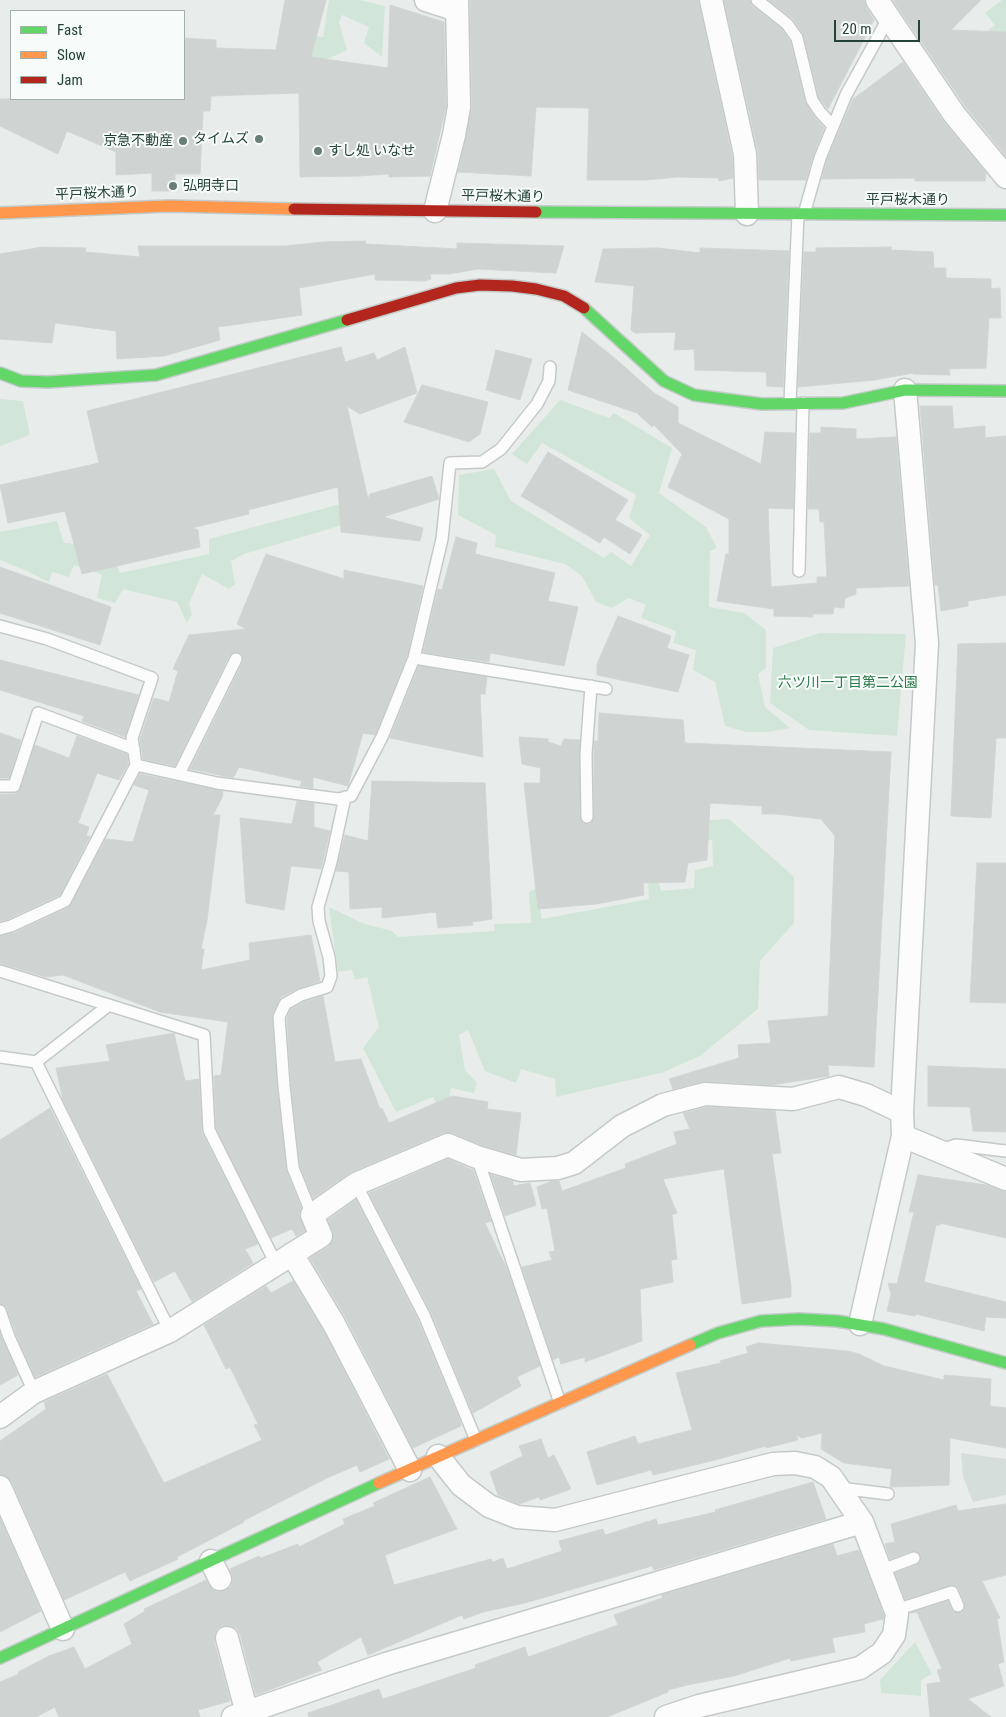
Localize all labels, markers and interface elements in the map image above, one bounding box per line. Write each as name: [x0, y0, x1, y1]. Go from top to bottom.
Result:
legend: [10, 10, 185, 100]
scale bar: [836, 10, 922, 42]
text: 20 m: [842, 20, 872, 38]
text: Fast: [57, 21, 82, 39]
text: Slow: [57, 46, 86, 64]
text: Jam: [57, 71, 83, 89]
place label: タイムズ: [193, 131, 249, 147]
place label: 京急不動産: [103, 133, 173, 149]
marker: タイムズ: [253, 133, 265, 145]
marker: 京急不動産: [177, 135, 189, 147]
place label: すし処 いなせ: [328, 143, 415, 159]
marker: すし処 いなせ: [312, 145, 324, 157]
place label: 弘明寺口: [183, 178, 239, 194]
marker: 弘明寺口: [167, 180, 179, 192]
street label: 平戸桜木通り: [55, 184, 139, 204]
street label: 平戸桜木通り: [461, 188, 545, 206]
street label: 平戸桜木通り: [866, 192, 950, 208]
park label: 六ツ川一丁目第二公園: [778, 675, 918, 691]

